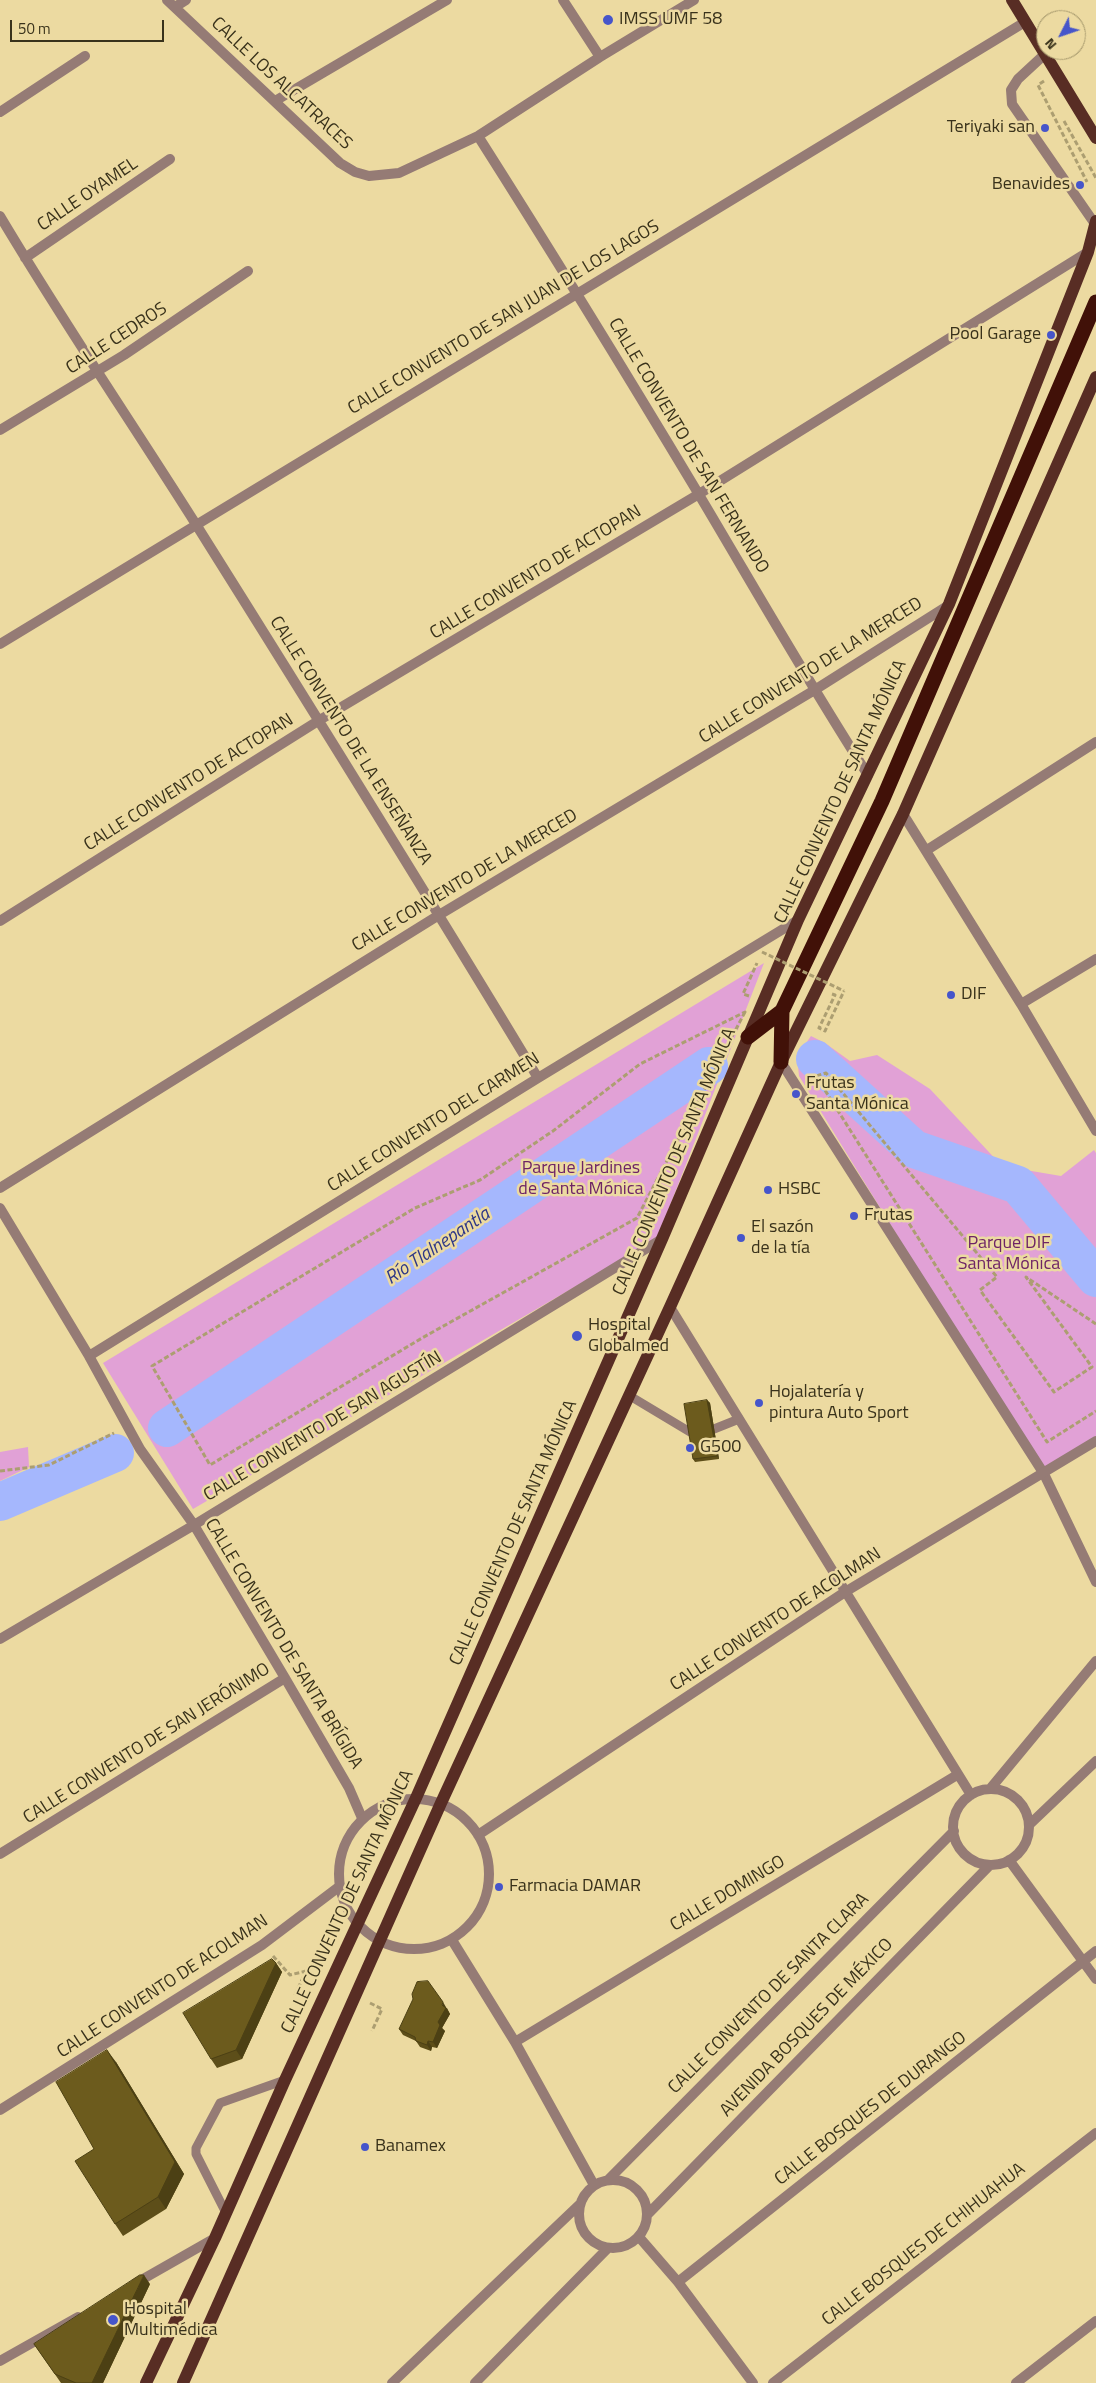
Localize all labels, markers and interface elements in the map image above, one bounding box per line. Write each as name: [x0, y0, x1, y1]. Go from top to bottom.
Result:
place label: IMSS UMF 58: [619, 9, 722, 31]
scale bar: [12, 10, 166, 42]
north arrow: [1036, 10, 1086, 60]
street label: CALLE LOS ALCATRACES: [206, 13, 356, 155]
marker: IMSS UMF 58: [601, 13, 615, 27]
text: 50 m: [18, 17, 51, 40]
text: N: [1039, 34, 1061, 55]
place label: Teriyaki san: [947, 117, 1035, 139]
marker: Teriyaki san: [1039, 122, 1051, 134]
street label: CALLE OYAMEL: [34, 154, 142, 236]
place label: Benavides: [992, 174, 1070, 196]
marker: Benavides: [1074, 179, 1086, 191]
street label: CALLE CONVENTO DE SAN JUAN DE LOS LAGOS: [344, 216, 664, 420]
street label: CALLE CEDROS: [63, 298, 171, 380]
street label: CALLE CONVENTO DE SAN FERNANDO: [603, 314, 773, 578]
place label: Pool Garage: [950, 324, 1041, 346]
marker: Pool Garage: [1045, 329, 1057, 341]
street label: CALLE CONVENTO DE ACTOPAN: [426, 501, 646, 645]
street label: CALLE CONVENTO DE LA MERCED: [695, 593, 927, 749]
street label: CALLE CONVENTO DE LA ENSEÑANZA: [264, 613, 436, 869]
street label: CALLE CONVENTO DE SANTA MÓNICA: [770, 657, 912, 927]
street label: CALLE CONVENTO DE ACTOPAN: [80, 710, 298, 856]
street label: CALLE CONVENTO DE LA MERCED: [348, 805, 582, 957]
place label: DIF: [961, 984, 987, 1006]
marker: DIF: [945, 989, 957, 1001]
street label: CALLE CONVENTO DE SANTA MÓNICA: [609, 1025, 741, 1299]
street label: CALLE CONVENTO DEL CARMEN: [324, 1049, 544, 1197]
place label: Frutas Santa Mónica: [806, 1073, 909, 1116]
marker: Frutas Santa Mónica: [790, 1088, 802, 1100]
park label: Parque Jardines de Santa Mónica: [518, 1158, 644, 1200]
place label: HSBC: [778, 1179, 821, 1201]
marker: HSBC: [762, 1184, 774, 1196]
water label: Río Tlalnepantla: [381, 1204, 495, 1290]
place label: Frutas: [864, 1205, 913, 1227]
marker: Frutas: [848, 1210, 860, 1222]
place label: El sazón de la tía: [751, 1217, 814, 1260]
marker: El sazón de la tía: [735, 1232, 747, 1244]
park label: Parque DIF Santa Mónica: [958, 1233, 1060, 1276]
place label: Hospital Globalmed: [588, 1315, 669, 1358]
marker: Hospital Globalmed: [570, 1329, 584, 1343]
street label: CALLE CONVENTO DE SAN AGUSTÍN: [200, 1347, 446, 1507]
place label: Hojalatería y pintura Auto Sport: [769, 1382, 908, 1425]
street label: CALLE CONVENTO DE SANTA MÓNICA: [446, 1397, 582, 1669]
marker: Hojalatería y pintura Auto Sport: [753, 1397, 765, 1409]
place label: G500: [700, 1437, 741, 1459]
marker: G500: [684, 1442, 696, 1454]
street label: CALLE CONVENTO DE SANTA BRÍGIDA: [199, 1515, 367, 1773]
street label: CALLE CONVENTO DE ACOLMAN: [667, 1544, 885, 1696]
street label: CALLE CONVENTO DE SAN JERÓNIMO: [20, 1659, 274, 1829]
street label: CALLE CONVENTO DE SANTA MÓNICA: [277, 1767, 419, 2037]
street label: CALLE DOMINGO: [667, 1851, 789, 1937]
place label: Farmacia DAMAR: [509, 1876, 641, 1898]
marker: Farmacia DAMAR: [493, 1881, 505, 1893]
street label: CALLE CONVENTO DE SANTA CLARA: [664, 1889, 874, 2099]
street label: CALLE CONVENTO DE ACOLMAN: [54, 1911, 272, 2063]
street label: AVENIDA BOSQUES DE MÉXICO: [716, 1934, 898, 2122]
street label: CALLE BOSQUES DE DURANGO: [771, 2028, 971, 2190]
place label: Banamex: [375, 2136, 446, 2158]
marker: Banamex: [359, 2141, 371, 2153]
street label: CALLE BOSQUES DE CHIHUAHUA: [818, 2159, 1030, 2331]
place label: Hospital Multimédica: [124, 2299, 218, 2342]
marker: Hospital Multimédica: [106, 2313, 120, 2327]

